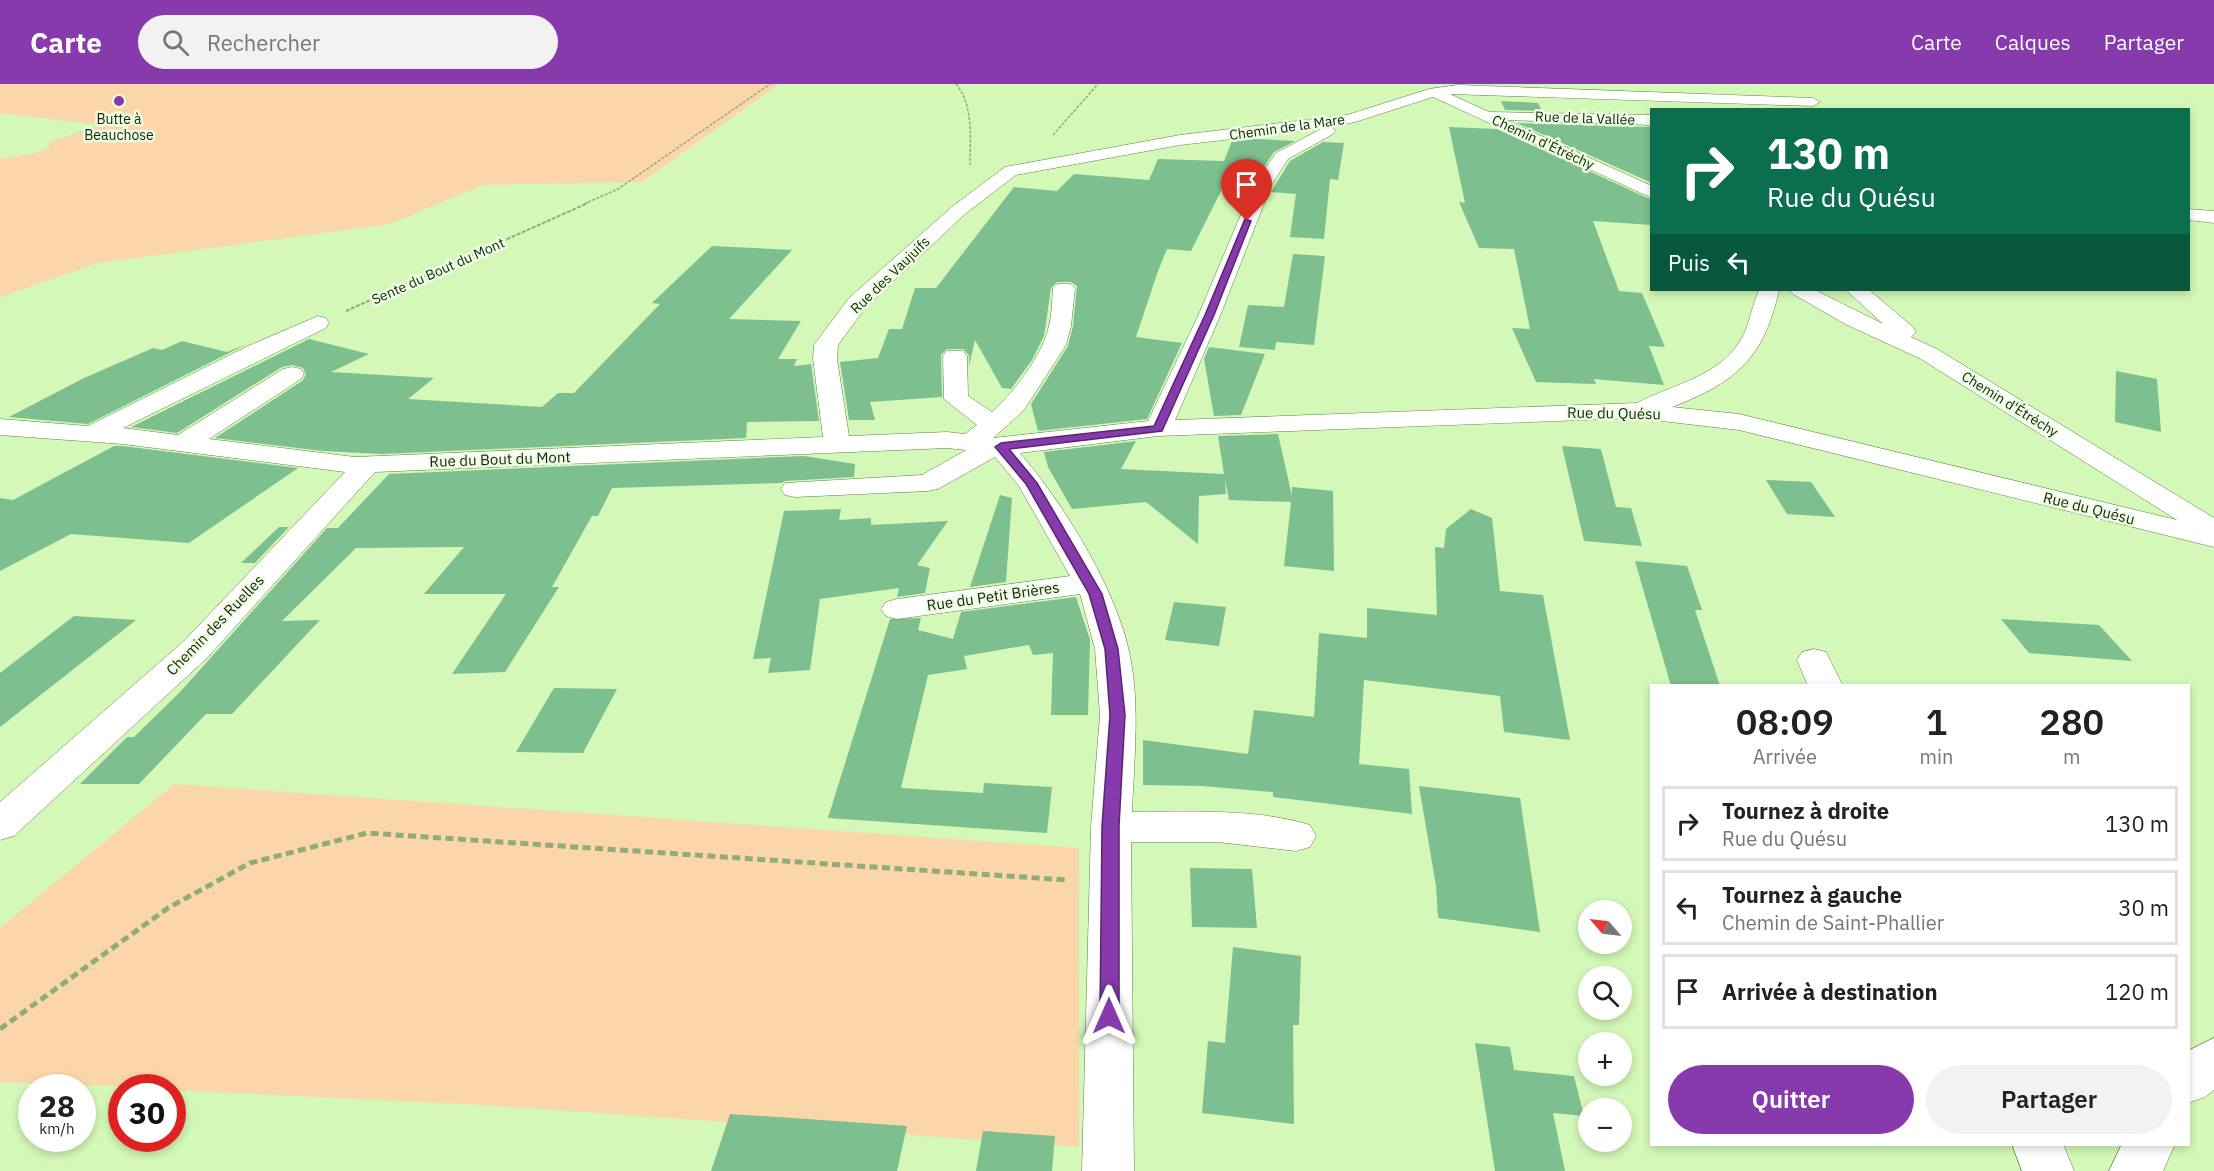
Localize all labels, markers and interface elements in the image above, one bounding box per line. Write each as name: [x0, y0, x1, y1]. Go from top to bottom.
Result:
search box: [138, 15, 558, 69]
text: Carte: [30, 24, 102, 61]
icon: search: [159, 26, 192, 59]
text: Rechercher: [207, 28, 320, 57]
text: Carte: [1911, 28, 1962, 56]
text: Calques: [1995, 28, 2071, 56]
text: Partager: [2104, 28, 2184, 56]
marker: Butte à Beauchose: [112, 94, 126, 108]
street label: Rue de la Vallée: [1535, 107, 1636, 129]
place label: Butte à Beauchose: [84, 110, 154, 144]
street label: Chemin de la Mare: [1228, 110, 1346, 144]
street label: Chemin d'Étréchy: [1489, 110, 1597, 174]
text: 130 m: [1767, 126, 1890, 181]
icon: right: [1668, 132, 1746, 210]
pin: [1221, 159, 1272, 221]
icon: arrive: [1230, 168, 1263, 201]
text: Rue du Quésu: [1767, 179, 1936, 214]
street label: Rue des Vaujuifs: [846, 232, 934, 317]
street label: Sente du Bout du Mont: [369, 234, 507, 308]
icon: left: [1722, 246, 1755, 279]
text: Puis: [1668, 248, 1710, 277]
street label: Chemin d'Étréchy: [1958, 366, 2062, 441]
street label: Rue du Quésu: [1567, 403, 1661, 423]
street label: Rue du Bout du Mont: [429, 447, 571, 471]
street label: Rue du Quésu: [2041, 487, 2137, 529]
street label: Chemin des Ruelles: [162, 571, 268, 679]
street label: Rue du Petit Brières: [925, 577, 1061, 615]
text: 08:09: [1736, 698, 1834, 745]
text: 1: [1926, 698, 1947, 745]
text: 280: [2039, 698, 2104, 745]
text: Arrivée: [1753, 743, 1817, 770]
text: min: [1920, 743, 1953, 770]
text: m: [2063, 743, 2080, 770]
text: Tournez à droite: [1722, 796, 1889, 825]
icon: right: [1671, 807, 1704, 840]
text: 130 m: [2105, 809, 2169, 838]
text: Rue du Quésu: [1722, 825, 1847, 852]
text: Tournez à gauche: [1722, 880, 1902, 909]
icon: left: [1671, 891, 1704, 924]
text: 30 m: [2118, 893, 2169, 922]
north arrow: [1578, 900, 1632, 954]
map controls: [1578, 900, 1632, 1152]
text: Chemin de Saint-Phallier: [1722, 909, 1944, 936]
button: search: [1578, 966, 1632, 1020]
icon: arrive: [1671, 975, 1704, 1008]
text: Arrivée à destination: [1722, 977, 1938, 1006]
text: 120 m: [2105, 977, 2169, 1006]
position arrow: [1077, 984, 1141, 1048]
button: +: [1578, 1032, 1632, 1086]
button: Quitter: [1668, 1065, 1914, 1134]
button: Partager: [1926, 1065, 2172, 1134]
speed limit sign: 30: [108, 1074, 186, 1152]
text: 28: [39, 1086, 75, 1125]
button: −: [1578, 1098, 1632, 1152]
text: km/h: [39, 1119, 75, 1138]

